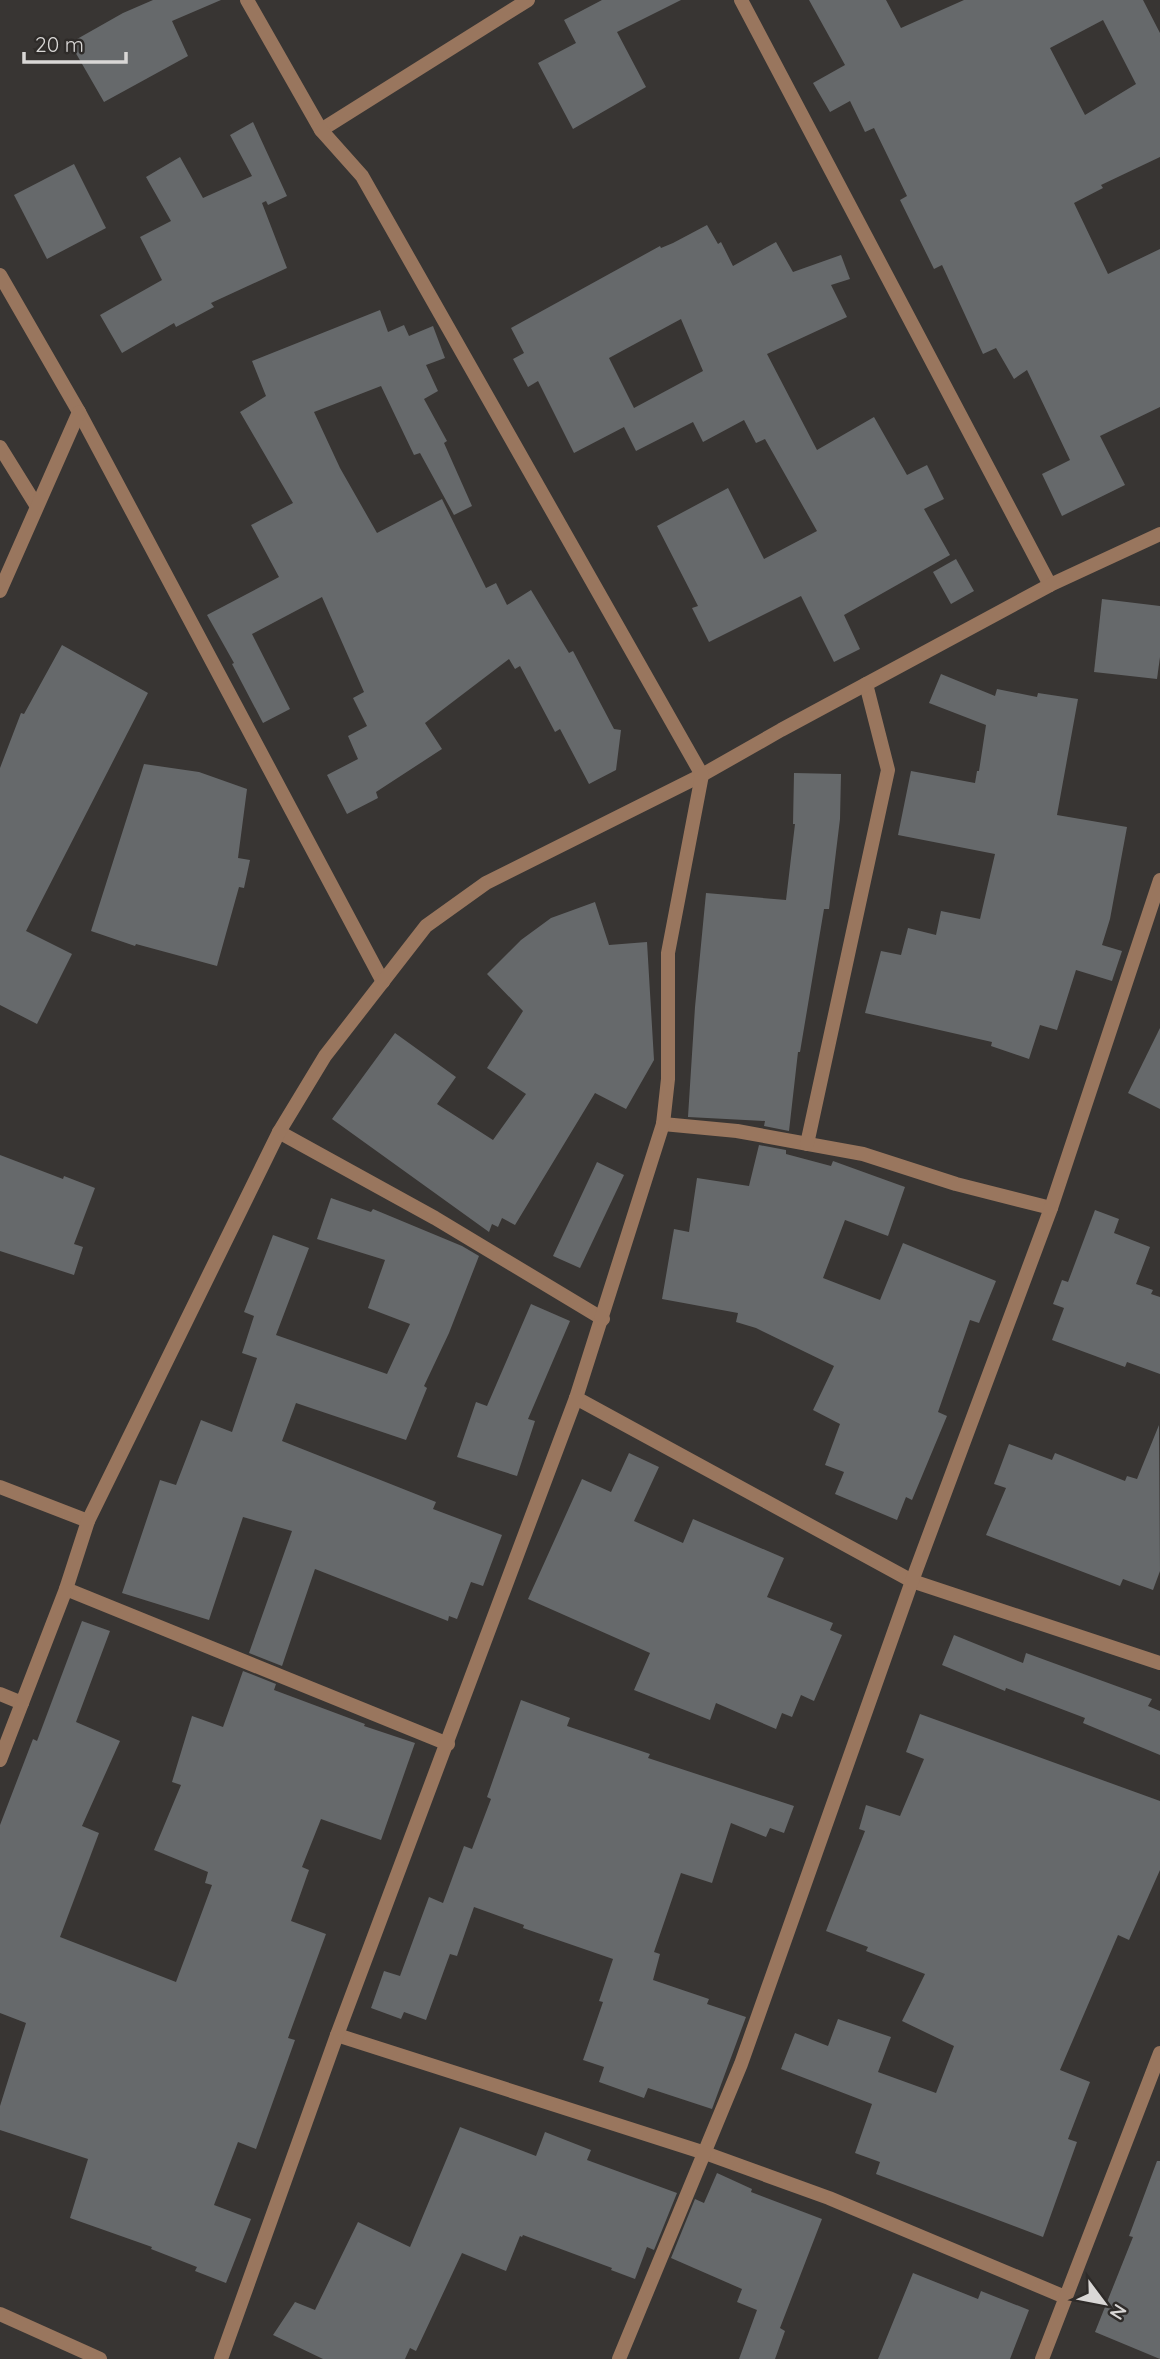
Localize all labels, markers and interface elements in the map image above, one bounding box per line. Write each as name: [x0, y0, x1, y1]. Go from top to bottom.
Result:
scale bar: [24, 21, 126, 65]
text: 20 m: [35, 31, 84, 57]
north arrow: [1069, 2268, 1139, 2338]
text: N: [1105, 2300, 1132, 2324]

